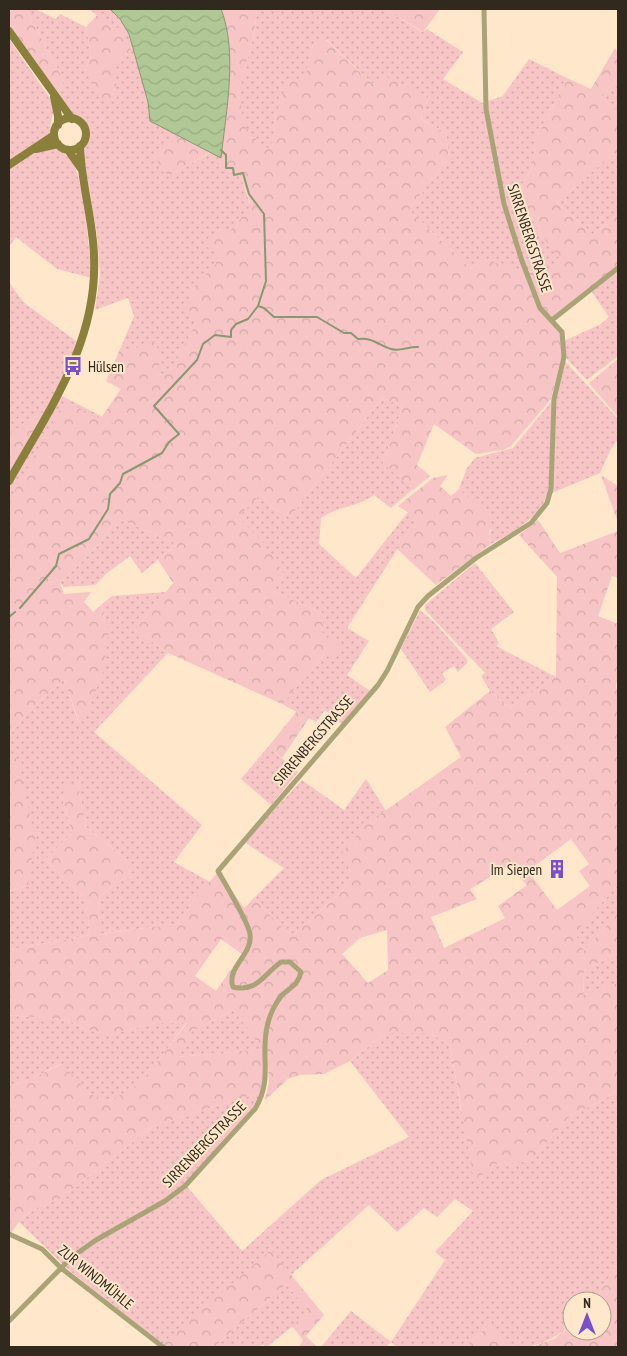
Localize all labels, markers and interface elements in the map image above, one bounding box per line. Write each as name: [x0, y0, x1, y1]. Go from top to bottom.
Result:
street label: SIRRENBERGSTRASSE: [504, 181, 556, 295]
bus stop icon: Hülsen: [62, 355, 84, 377]
place label: Hülsen: [88, 357, 124, 376]
street label: SIRRENBERGSTRASSE: [269, 691, 357, 789]
building icon: Im Siepen: [546, 858, 568, 880]
place label: Im Siepen: [490, 860, 542, 879]
street label: SIRRENBERGSTRASSE: [158, 1097, 250, 1191]
street label: ZUR WINDMÜHLE: [54, 1241, 138, 1313]
north arrow: [562, 1291, 612, 1341]
text: N: [583, 1294, 591, 1312]

